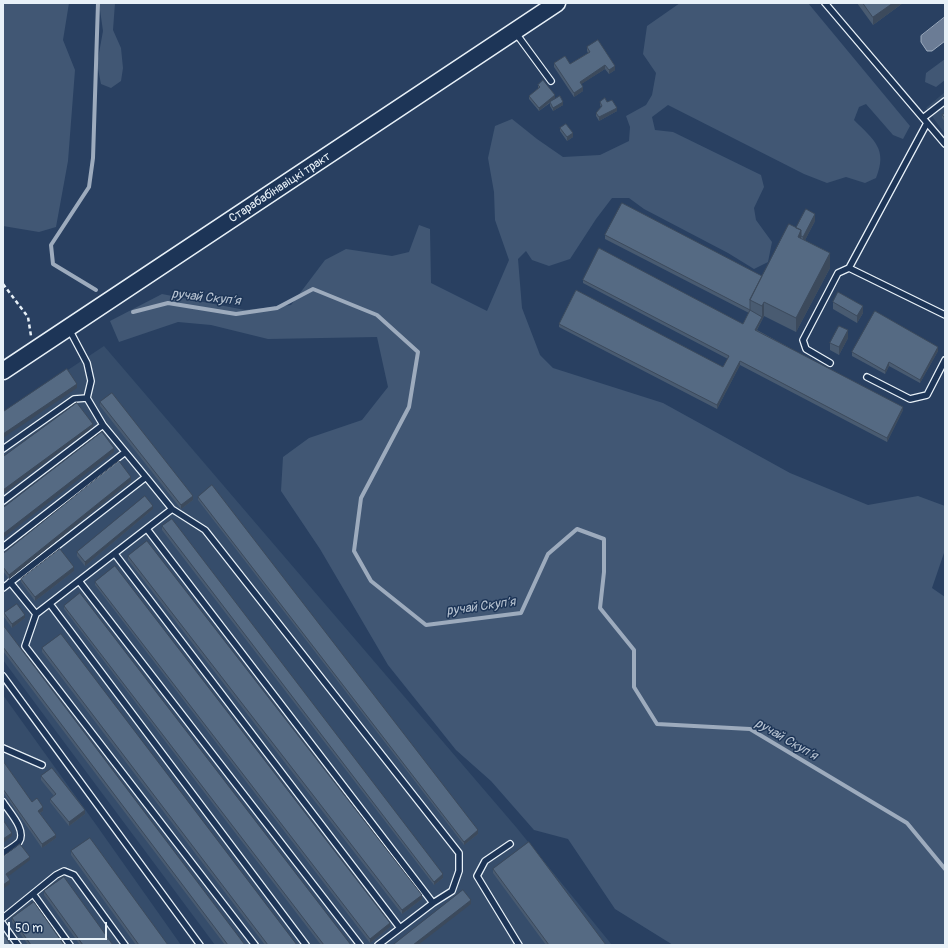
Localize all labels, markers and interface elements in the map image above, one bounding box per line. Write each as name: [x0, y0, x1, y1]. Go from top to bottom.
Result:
street label: Старабабінавіцкі тракт: [226, 150, 334, 226]
water label: ручай Скупʼя: [171, 287, 241, 309]
water label: ручай Скупʼя: [446, 594, 516, 620]
water label: ручай Скупʼя: [752, 716, 820, 764]
scale bar: [10, 914, 109, 940]
text: 50 m: [15, 921, 43, 936]

